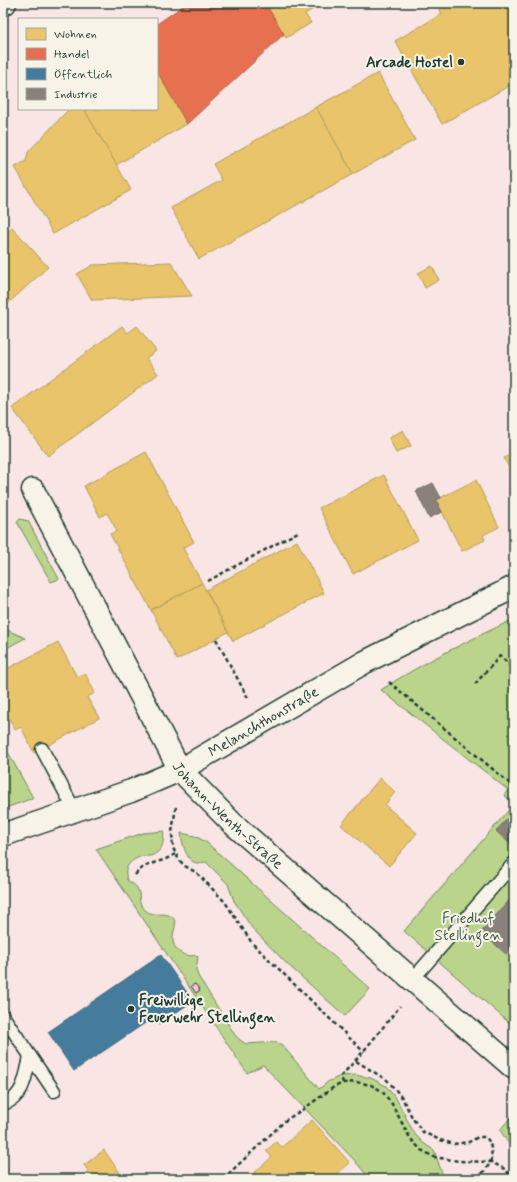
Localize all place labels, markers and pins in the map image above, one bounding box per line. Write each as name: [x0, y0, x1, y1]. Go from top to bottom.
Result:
place label: Arcade Hostel: [366, 53, 453, 73]
marker: Arcade Hostel: [456, 57, 466, 67]
place label: Freiwillige Feuerwehr Stellingen: [139, 991, 276, 1030]
marker: Freiwillige Feuerwehr Stellingen: [126, 1004, 136, 1014]

